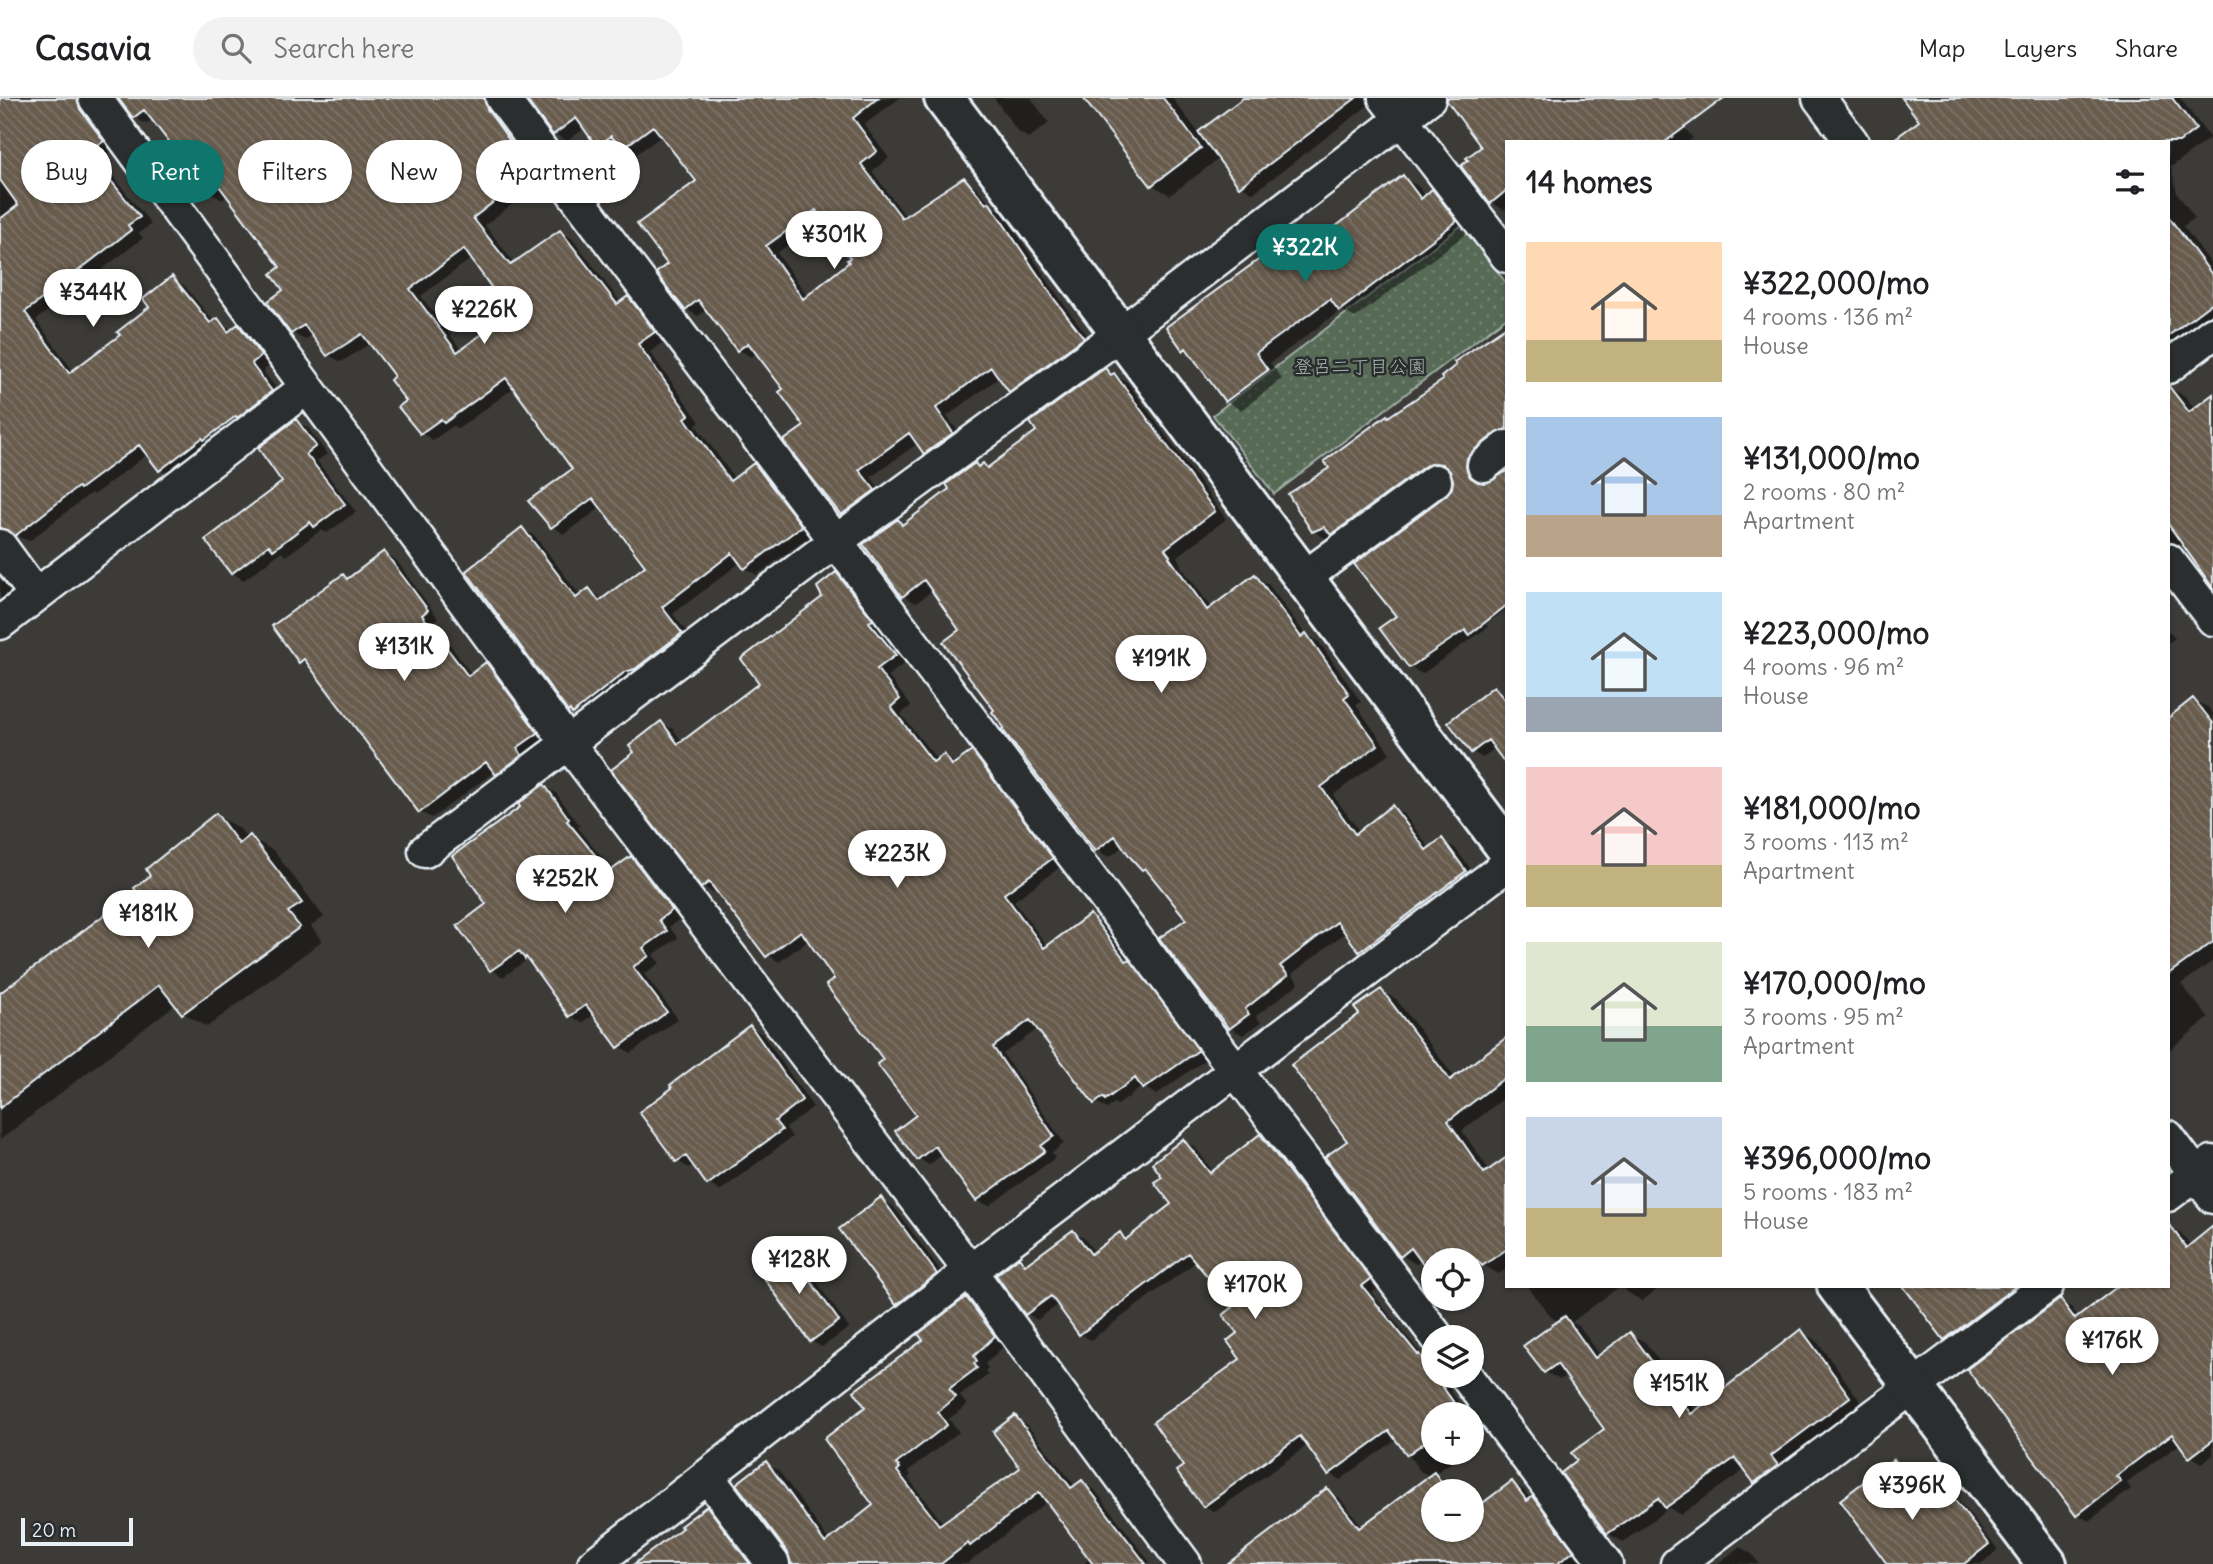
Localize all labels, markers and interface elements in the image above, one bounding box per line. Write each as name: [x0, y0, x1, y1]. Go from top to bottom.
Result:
search box: [193, 17, 683, 80]
text: Casavia: [35, 27, 151, 69]
icon: search: [217, 29, 255, 67]
text: Search here: [273, 32, 414, 65]
text: Map: [1919, 33, 1965, 63]
text: Layers: [2003, 33, 2077, 63]
text: Share: [2115, 33, 2178, 63]
chip: Buy: [21, 140, 112, 203]
chip: Rent: [126, 140, 224, 203]
chip: Filters: [238, 140, 352, 203]
chip: New: [366, 140, 462, 203]
chip: Apartment: [476, 140, 640, 203]
text: 14 homes: [1526, 163, 1653, 201]
icon: filters: [2111, 163, 2149, 201]
pin: ¥301K: [785, 212, 883, 271]
text: ¥301K: [802, 219, 867, 248]
pin: ¥322K: [1256, 225, 1354, 284]
text: ¥322K: [1272, 232, 1338, 261]
text: ¥322,000/mo: [1743, 264, 1929, 302]
pin: ¥344K: [44, 270, 142, 329]
icon: home: [1582, 270, 1666, 354]
text: ¥344K: [59, 277, 127, 306]
pin: ¥226K: [435, 286, 533, 346]
text: ¥226K: [451, 294, 517, 323]
text: 4 rooms · 136 m²: [1743, 302, 1913, 331]
text: House: [1743, 331, 1809, 360]
park label: 登呂二丁目公園: [1293, 354, 1427, 378]
text: ¥131,000/mo: [1743, 439, 1920, 477]
icon: home: [1582, 445, 1666, 529]
text: 2 rooms · 80 m²: [1743, 477, 1905, 506]
text: Apartment: [1743, 506, 1855, 535]
text: ¥223,000/mo: [1743, 614, 1929, 652]
icon: home: [1582, 620, 1666, 704]
pin: ¥131K: [355, 624, 453, 683]
text: ¥131K: [375, 631, 433, 660]
pin: ¥191K: [1112, 636, 1210, 695]
text: ¥191K: [1131, 643, 1191, 672]
text: 4 rooms · 96 m²: [1743, 652, 1904, 681]
text: House: [1743, 681, 1809, 710]
text: ¥181,000/mo: [1743, 789, 1921, 827]
icon: home: [1582, 795, 1666, 879]
text: 3 rooms · 113 m²: [1743, 827, 1909, 856]
pin: ¥223K: [848, 830, 946, 890]
text: ¥223K: [864, 838, 930, 867]
pin: ¥252K: [516, 856, 614, 915]
text: Apartment: [1743, 856, 1855, 885]
text: ¥252K: [532, 863, 598, 892]
pin: ¥181K: [99, 890, 197, 950]
text: ¥181K: [118, 898, 178, 927]
text: ¥170,000/mo: [1743, 964, 1926, 1002]
icon: home: [1582, 970, 1666, 1054]
text: 3 rooms · 95 m²: [1743, 1002, 1904, 1031]
text: Apartment: [1743, 1031, 1855, 1060]
text: ¥396,000/mo: [1743, 1139, 1931, 1177]
icon: home: [1582, 1145, 1666, 1229]
text: 5 rooms · 183 m²: [1743, 1177, 1913, 1206]
text: House: [1743, 1206, 1809, 1235]
pin: ¥128K: [750, 1236, 848, 1296]
text: ¥128K: [768, 1244, 830, 1273]
map controls: [1421, 1248, 1484, 1542]
button: locate: [1421, 1248, 1484, 1311]
pin: ¥170K: [1206, 1262, 1304, 1321]
text: ¥170K: [1223, 1269, 1287, 1298]
pin: ¥176K: [2063, 1318, 2161, 1377]
button: layers: [1421, 1325, 1484, 1388]
text: ¥176K: [2081, 1325, 2143, 1354]
pin: ¥151K: [1630, 1360, 1728, 1420]
text: ¥151K: [1649, 1368, 1709, 1397]
button: +: [1421, 1402, 1484, 1465]
pin: ¥396K: [1863, 1462, 1961, 1522]
text: ¥396K: [1878, 1470, 1946, 1499]
button: −: [1421, 1479, 1484, 1542]
scale bar: [21, 1515, 133, 1547]
text: 20 m: [32, 1518, 76, 1542]

